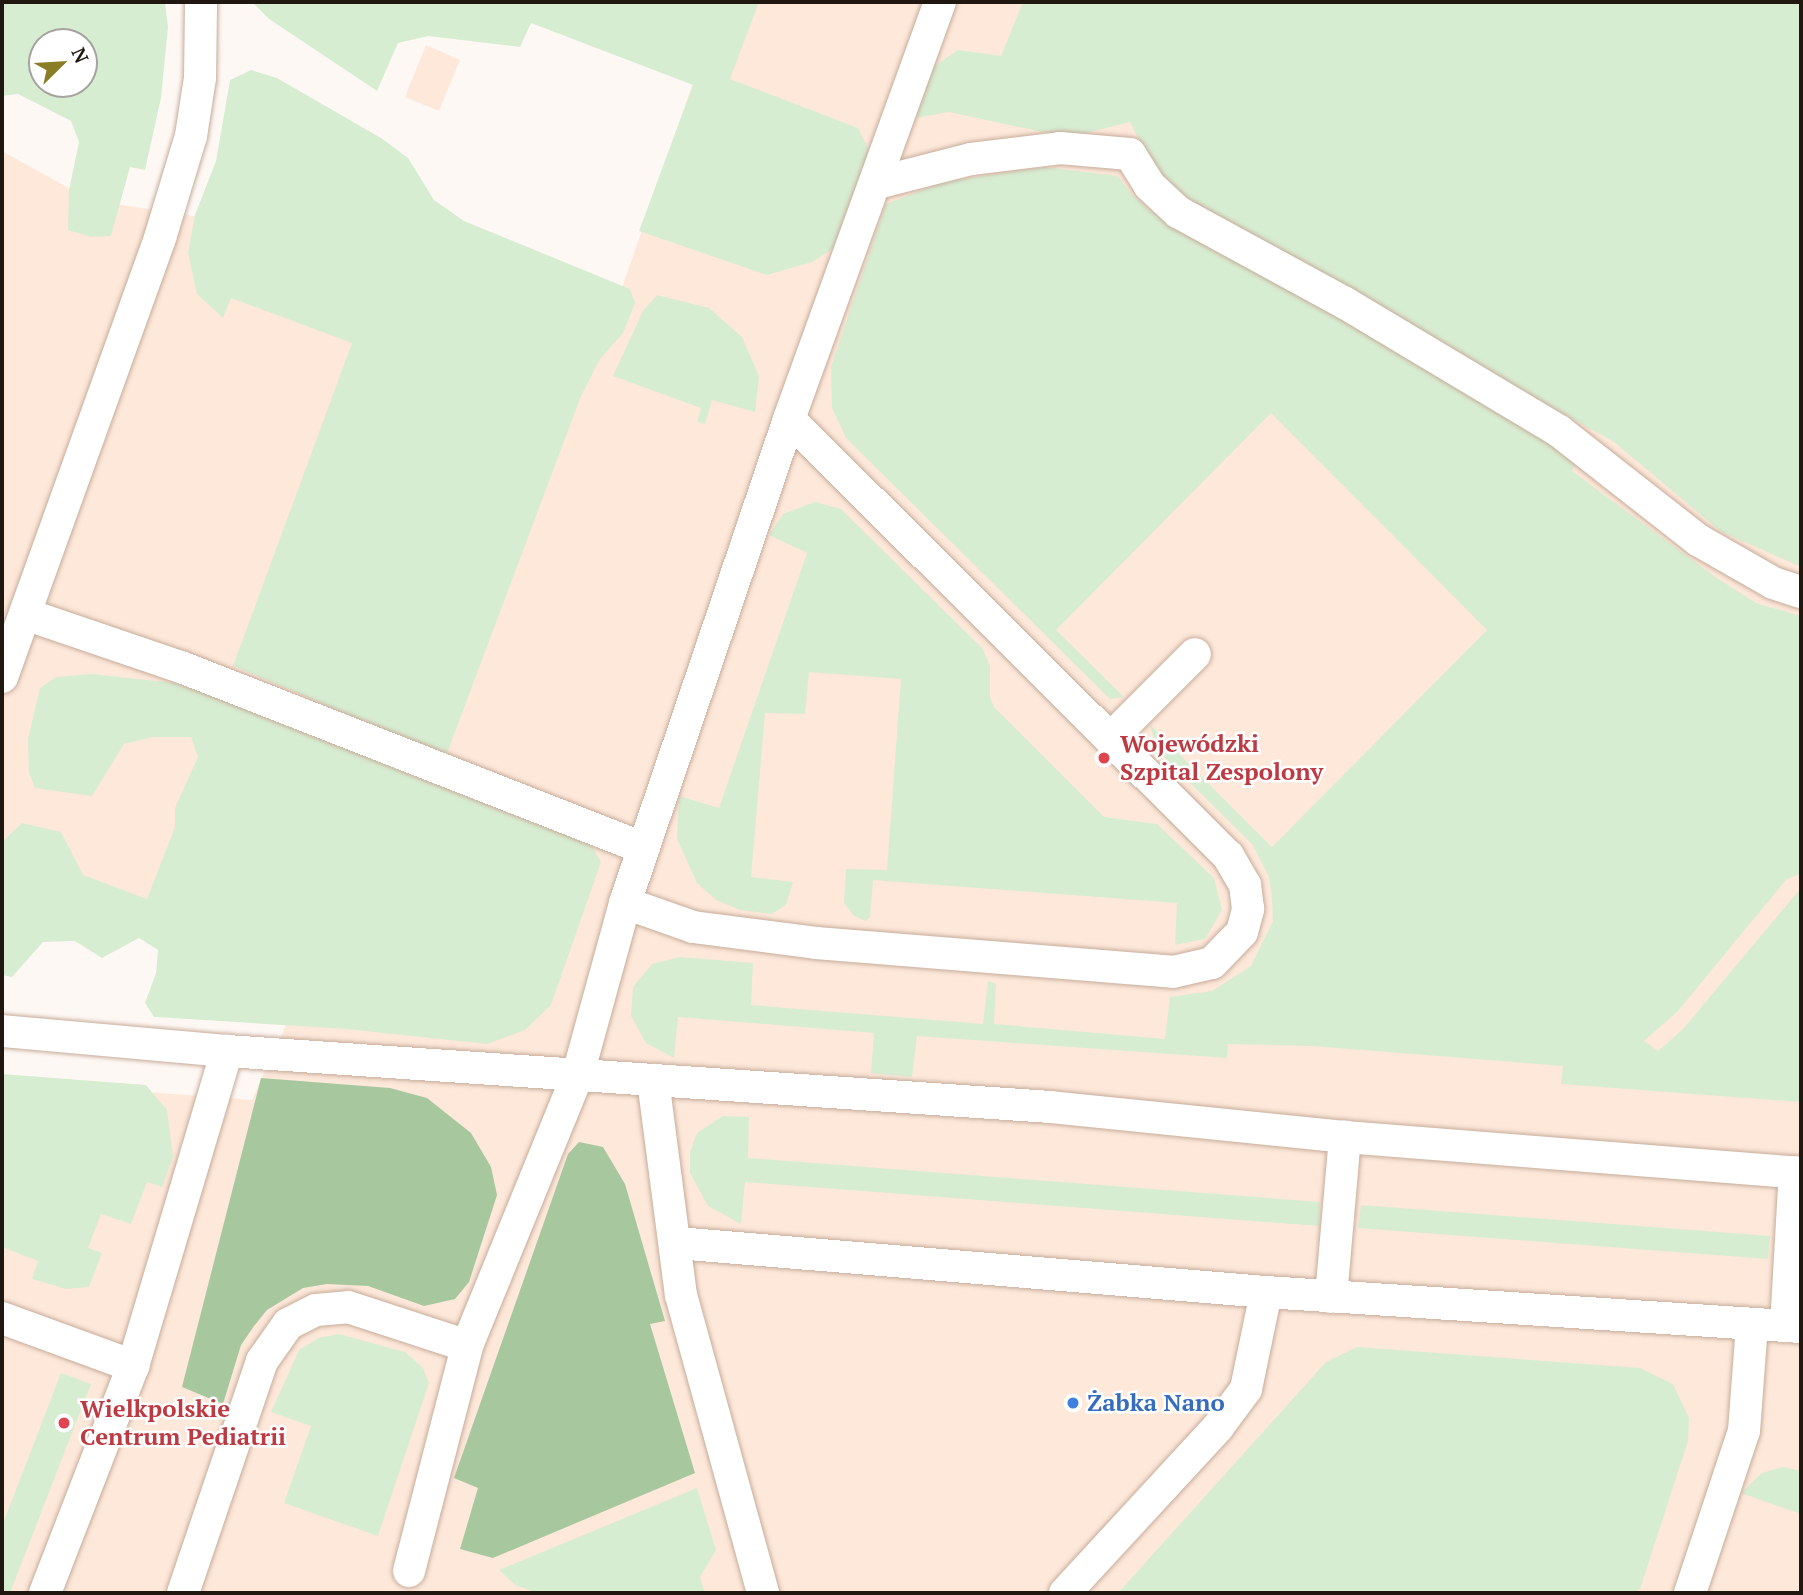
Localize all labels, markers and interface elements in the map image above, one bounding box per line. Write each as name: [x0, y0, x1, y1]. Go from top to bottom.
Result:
north arrow: [28, 28, 98, 98]
text: N: [66, 43, 95, 67]
place label: Wojewódzki Szpital Zespolony: [1120, 730, 1323, 786]
marker: Wojewódzki Szpital Zespolony: [1094, 748, 1114, 768]
place label: Żabka Nano: [1087, 1389, 1225, 1417]
place label: Wielkpolskie Centrum Pediatrii: [80, 1395, 286, 1451]
marker: Żabka Nano: [1065, 1395, 1081, 1411]
marker: Wielkpolskie Centrum Pediatrii: [54, 1413, 74, 1433]

